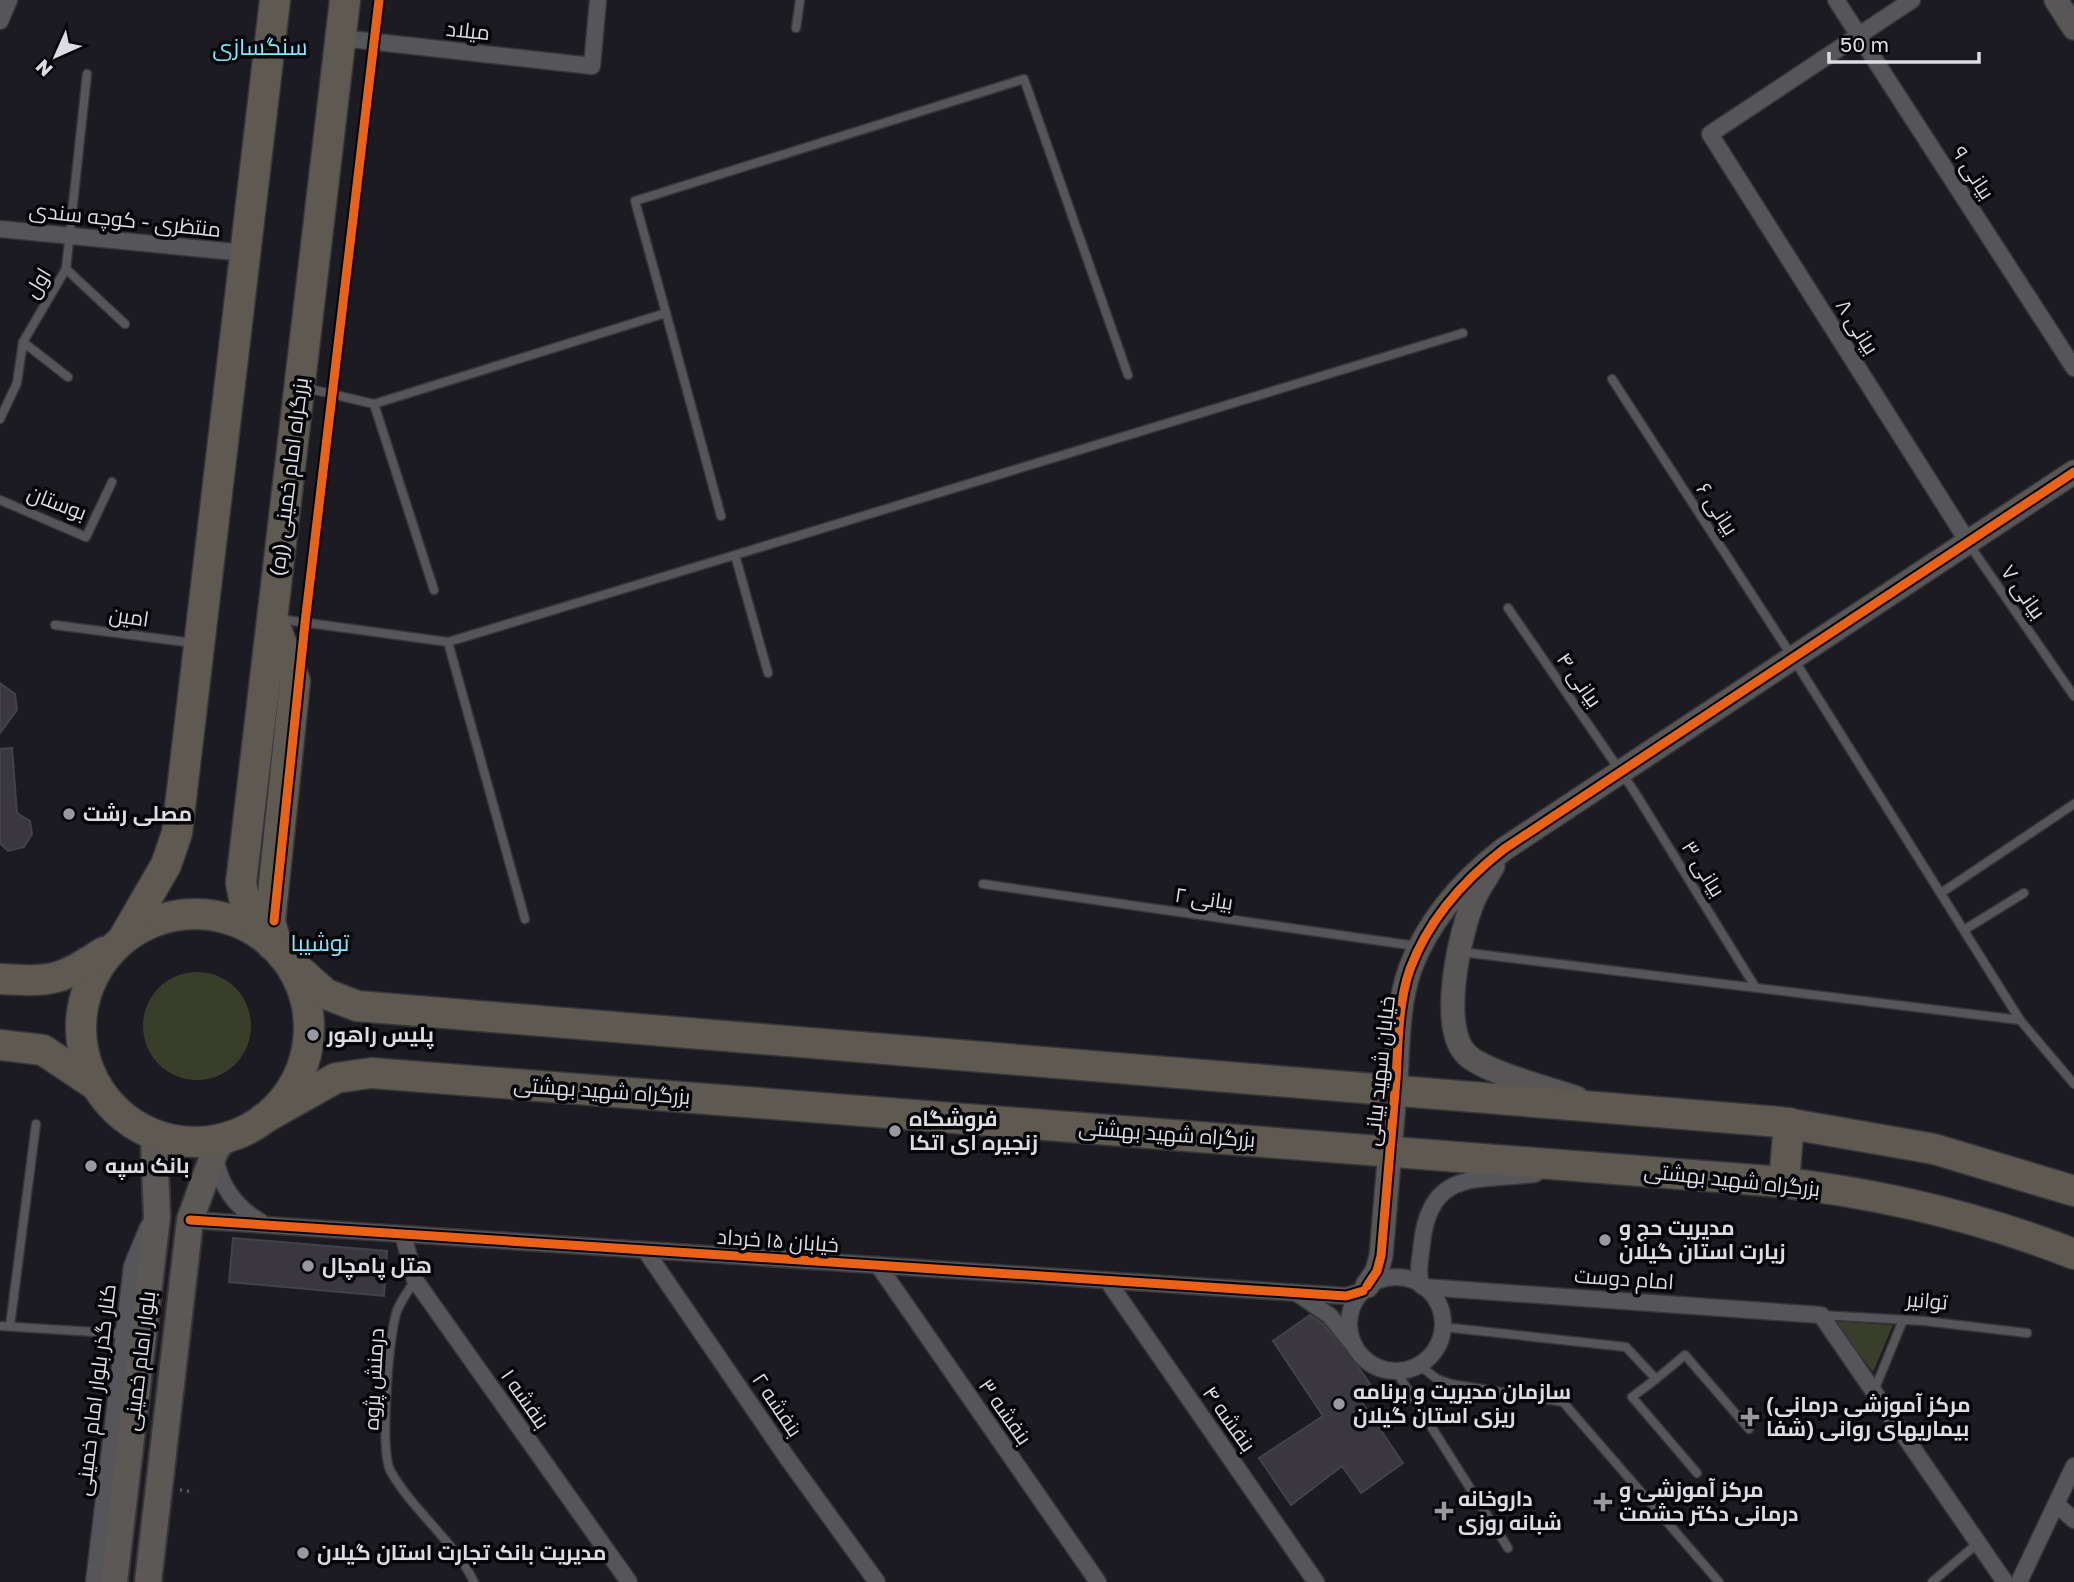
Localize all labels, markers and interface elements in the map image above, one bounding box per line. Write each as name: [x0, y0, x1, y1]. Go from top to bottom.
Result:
street label: میلاد: [445, 15, 491, 45]
north arrow: [21, 21, 91, 91]
scale bar: [1829, 21, 1980, 65]
text: 50 m: [1840, 31, 1889, 57]
district label: سنگسازی: [212, 32, 308, 61]
text: N: [30, 55, 57, 82]
street label: بیانی ۹: [1946, 141, 2001, 205]
street label: منتظری - کوچه سندی: [28, 196, 222, 244]
street label: اول: [18, 262, 57, 303]
street label: بیانی ۸: [1830, 294, 1885, 360]
street label: بزرگراه امام خمینی (ره): [263, 376, 315, 578]
street label: بیانی ۶: [1690, 477, 1744, 540]
street label: بوستان: [24, 479, 91, 526]
street label: بیانی ۷: [1995, 559, 2052, 624]
street label: امین: [107, 600, 151, 633]
street label: بیانی ۴: [1551, 647, 1608, 713]
place label: مصلی رشت: [83, 800, 192, 826]
marker: مصلی رشت: [61, 806, 77, 822]
street label: بیانی ۳: [1676, 835, 1731, 902]
street label: بیانی ۲: [1173, 881, 1235, 916]
district label: توشیبا: [291, 928, 349, 956]
street label: خیابان شهید بیانی: [1358, 994, 1401, 1147]
place label: پلیس راهور: [326, 1021, 434, 1050]
marker: پلیس راهور: [305, 1027, 321, 1043]
street label: بزرگراه شهید بهشتی: [513, 1071, 691, 1110]
place label: فروشگاه زنجیره ای اتکا: [909, 1105, 1038, 1155]
street label: بزرگراه شهید بهشتی: [1078, 1114, 1256, 1153]
marker: فروشگاه زنجیره ای اتکا: [887, 1123, 903, 1139]
place label: بانک سپه: [105, 1152, 190, 1180]
street label: بزرگراه شهید بهشتی: [1643, 1157, 1822, 1202]
marker: بانک سپه: [83, 1158, 99, 1174]
place label: مدیریت حج و زیارت استان گیلان: [1619, 1214, 1785, 1264]
street label: خیابان ۱۵ خرداد: [716, 1223, 840, 1258]
marker: مدیریت حج و زیارت استان گیلان: [1597, 1232, 1613, 1248]
place label: هتل پامچال: [322, 1252, 432, 1281]
marker: هتل پامچال: [300, 1258, 316, 1274]
street label: امام دوست: [1573, 1262, 1675, 1296]
street label: کنار گذر بلوار امام خمینی: [69, 1282, 123, 1498]
street label: توانیر: [1904, 1285, 1949, 1315]
street label: بلوار امام خمینی: [118, 1289, 162, 1433]
street label: درمنش پژوه: [357, 1327, 391, 1431]
street label: بنفشه ۱: [496, 1363, 556, 1433]
street label: بنفشه ۲: [747, 1367, 809, 1441]
street label: بنفشه ۳: [974, 1373, 1038, 1450]
place label: سازمان مدیریت و برنامه ریزی استان گیلان: [1353, 1378, 1571, 1428]
street label: بنفشه ۴: [1198, 1380, 1262, 1456]
place label: (مرکز آموزشی درمانی بیماریهای روانی (شفا: [1766, 1391, 1971, 1442]
marker: سازمان مدیریت و برنامه ریزی استان گیلان: [1331, 1396, 1347, 1412]
marker: (مرکز آموزشی درمانی بیماریهای روانی (شفا: [1740, 1407, 1760, 1427]
place label: مرکز آموزشی و ‌درمانی دکتر حشمت: [1619, 1476, 1799, 1526]
place label: داروخانه شبانه روزی: [1458, 1485, 1562, 1536]
marker: مرکز آموزشی و ‌درمانی دکتر حشمت: [1593, 1492, 1613, 1512]
marker: داروخانه شبانه روزی: [1436, 1503, 1452, 1519]
place label: مدیریت بانک تجارت استان گیلان: [317, 1539, 606, 1565]
marker: مدیریت بانک تجارت استان گیلان: [295, 1545, 311, 1561]

